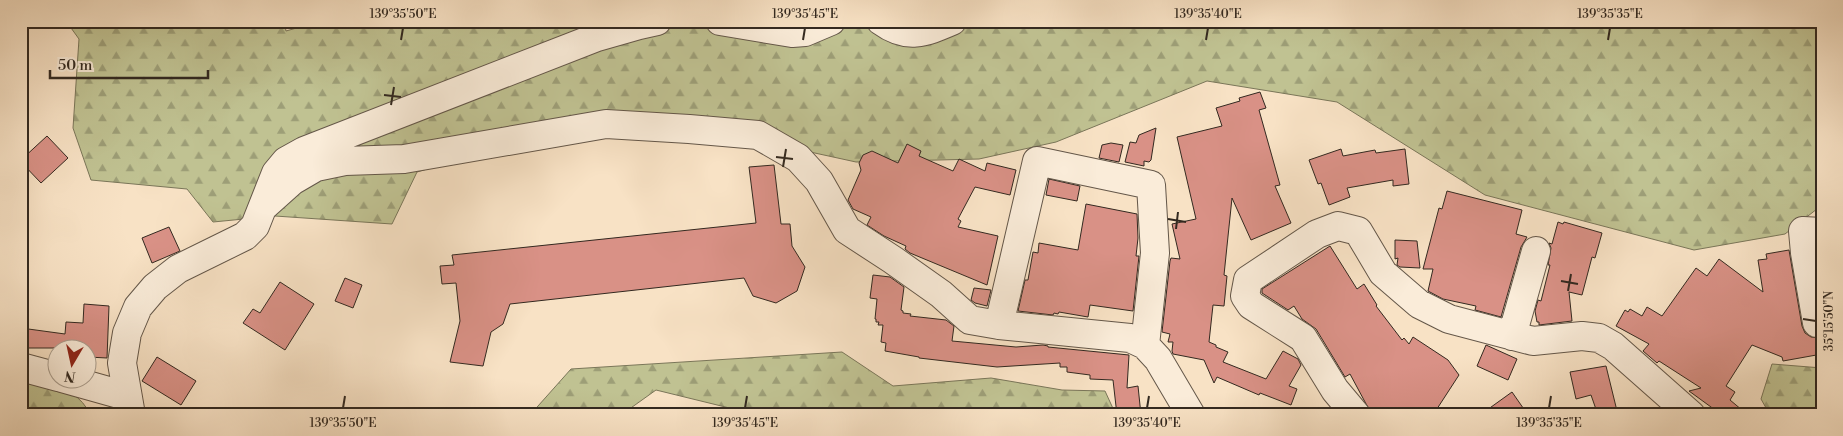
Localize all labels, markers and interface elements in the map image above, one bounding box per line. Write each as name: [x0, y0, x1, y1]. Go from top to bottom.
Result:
text: 139°35'50"E: [370, 7, 436, 22]
text: 139°35'45"E: [772, 7, 838, 22]
text: 139°35'40"E: [1174, 7, 1242, 22]
text: 139°35'35"E: [1577, 7, 1643, 22]
scale bar: [50, 48, 208, 80]
text: 50 m: [58, 56, 92, 75]
text: 35°15'50"N: [1822, 291, 1837, 351]
north arrow: [48, 338, 98, 388]
text: N: [63, 366, 77, 386]
text: 139°35'50"E: [310, 416, 376, 431]
text: 139°35'45"E: [712, 416, 778, 431]
text: 139°35'40"E: [1113, 416, 1181, 431]
text: 139°35'35"E: [1516, 416, 1582, 431]

